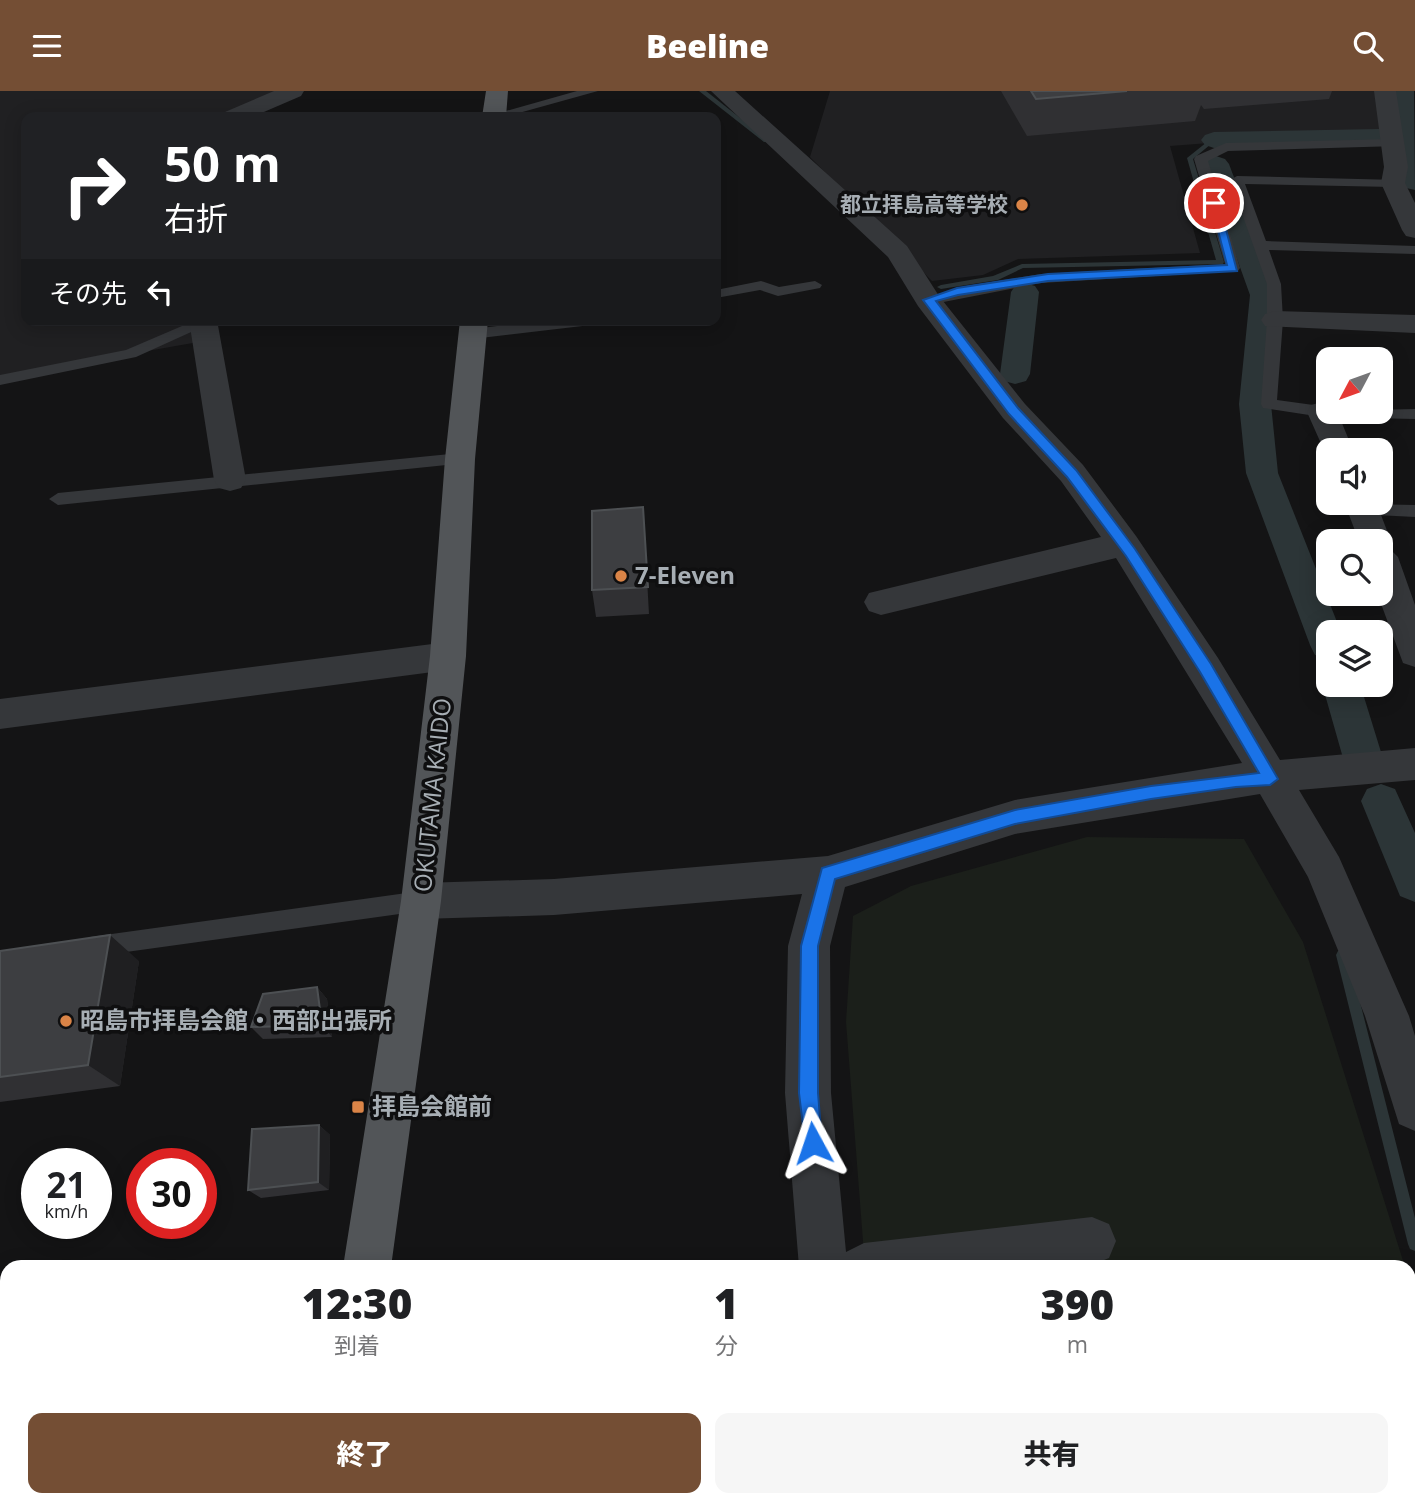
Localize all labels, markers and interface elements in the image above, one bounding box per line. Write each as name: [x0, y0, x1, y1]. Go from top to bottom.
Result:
text: Beeline: [646, 24, 769, 67]
icon: menu: [28, 27, 66, 65]
icon: search: [1349, 27, 1387, 65]
text: 50 m: [164, 130, 281, 196]
icon: right: [49, 140, 140, 231]
pin: [1184, 173, 1244, 233]
icon: arrive: [1195, 184, 1233, 222]
place label: 都立拝島高等学校: [840, 190, 1008, 218]
text: 右折: [164, 196, 228, 239]
marker: 都立拝島高等学校: [1014, 197, 1030, 213]
icon: left: [141, 273, 179, 311]
text: その先: [49, 275, 127, 311]
north arrow: [1316, 347, 1393, 423]
map controls: [1316, 347, 1393, 697]
button: sound: [1316, 438, 1393, 515]
button: search: [1316, 529, 1393, 606]
place label: 7-Eleven: [635, 558, 735, 591]
marker: 7-Eleven: [613, 568, 629, 584]
button: layers: [1316, 620, 1393, 697]
street label: OKUTAMA KAIDO: [405, 696, 458, 893]
place label: 昭島市拝島会館・西部出張所: [80, 1003, 392, 1036]
marker: 昭島市拝島会館・西部出張所: [58, 1013, 74, 1029]
place label: 拝島会館前: [372, 1089, 492, 1122]
marker: 拝島会館前: [350, 1099, 366, 1115]
position arrow: [776, 1106, 850, 1180]
speed limit sign: 30: [126, 1148, 217, 1239]
text: 21: [46, 1161, 87, 1208]
text: km/h: [45, 1199, 88, 1223]
text: 12:30: [302, 1274, 412, 1331]
text: 1: [714, 1274, 739, 1331]
text: 390: [1040, 1275, 1114, 1332]
text: m: [1067, 1328, 1088, 1360]
text: 到着: [334, 1329, 380, 1361]
text: 分: [715, 1329, 738, 1361]
button: 終了: [28, 1413, 701, 1493]
button: 共有: [715, 1413, 1388, 1493]

